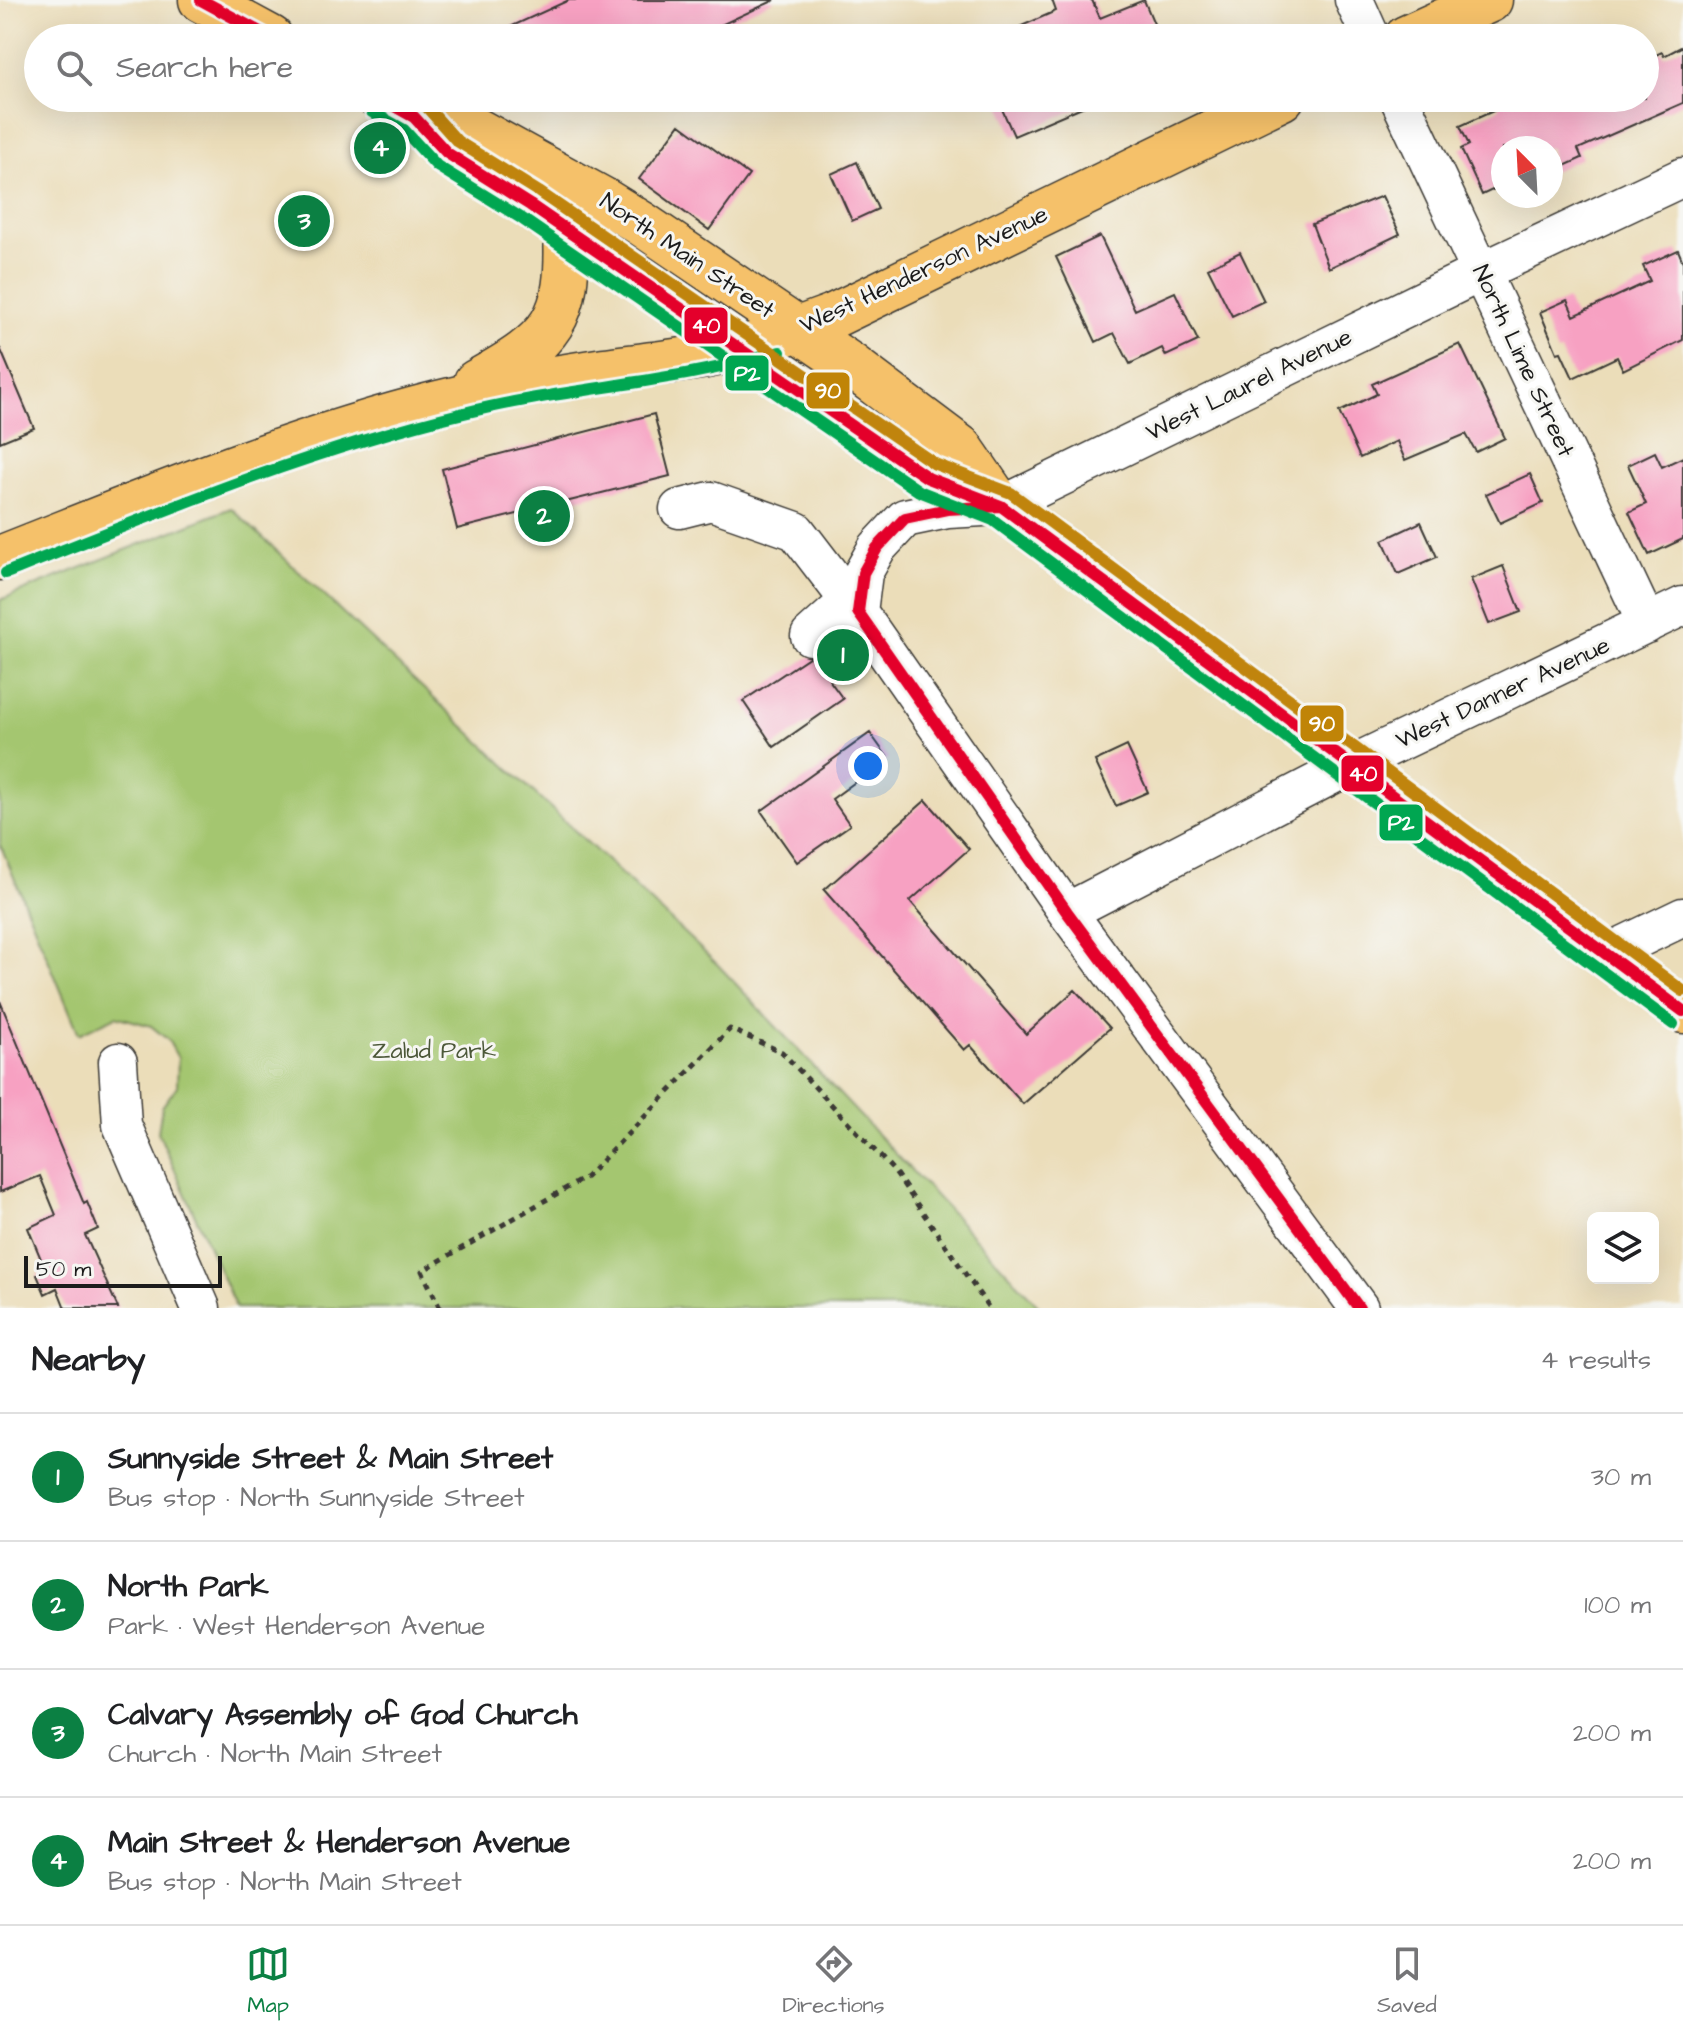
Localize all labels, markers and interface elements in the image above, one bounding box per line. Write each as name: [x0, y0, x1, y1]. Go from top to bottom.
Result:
search box: [24, 24, 1659, 112]
icon: search: [52, 46, 96, 90]
text: Search here: [116, 47, 293, 89]
pin: 4: [354, 118, 406, 178]
north arrow: [1491, 136, 1563, 208]
street label: North Main Street: [593, 185, 781, 327]
pin: 3: [278, 191, 330, 251]
street label: West Henderson Avenue: [794, 198, 1054, 342]
street label: North Lime Street: [1464, 259, 1583, 463]
line badge: 40: [683, 306, 729, 345]
text: 40: [692, 311, 721, 342]
street label: West Laurel Avenue: [1140, 320, 1358, 450]
line badge: P2: [724, 354, 770, 392]
text: P2: [734, 359, 761, 390]
line badge: 90: [805, 371, 851, 410]
text: 90: [815, 376, 841, 407]
pin: 2: [518, 486, 570, 546]
pin: 1: [817, 625, 869, 685]
street label: West Danner Avenue: [1390, 628, 1616, 758]
line badge: 90: [1299, 704, 1345, 743]
text: 90: [1309, 709, 1335, 740]
your location: [848, 746, 888, 786]
line badge: 40: [1340, 754, 1385, 793]
text: 40: [1349, 759, 1378, 790]
line badge: P2: [1378, 803, 1424, 842]
text: P2: [1388, 808, 1415, 839]
park label: Zalud Park: [372, 1034, 496, 1068]
map controls: [1587, 1212, 1659, 1284]
button: layers: [1587, 1212, 1659, 1284]
scale bar: [24, 1252, 222, 1288]
text: 50 m: [36, 1254, 91, 1285]
text: Nearby: [32, 1336, 146, 1384]
text: 4 results: [1541, 1342, 1651, 1378]
text: Sunnyside Street & Main Street: [108, 1438, 553, 1480]
text: 1: [56, 1459, 60, 1495]
text: 30 m: [1591, 1459, 1651, 1495]
text: Bus stop · North Sunnyside Street: [108, 1480, 525, 1516]
text: North Park: [108, 1566, 269, 1608]
text: 2: [51, 1587, 65, 1623]
text: 100 m: [1584, 1587, 1651, 1623]
text: Park · West Henderson Avenue: [108, 1608, 485, 1644]
text: Calvary Assembly of God Church: [108, 1694, 577, 1736]
text: 3: [51, 1715, 65, 1751]
text: 200 m: [1573, 1715, 1651, 1751]
text: Church · North Main Street: [108, 1736, 442, 1772]
text: Main Street & Henderson Avenue: [108, 1822, 570, 1864]
text: 4: [49, 1843, 67, 1879]
text: 200 m: [1573, 1843, 1651, 1879]
text: Bus stop · North Main Street: [108, 1864, 462, 1900]
tab: Map: [246, 1942, 290, 2021]
tab: Directions: [782, 1942, 885, 2021]
tab: Saved: [1377, 1942, 1437, 2021]

